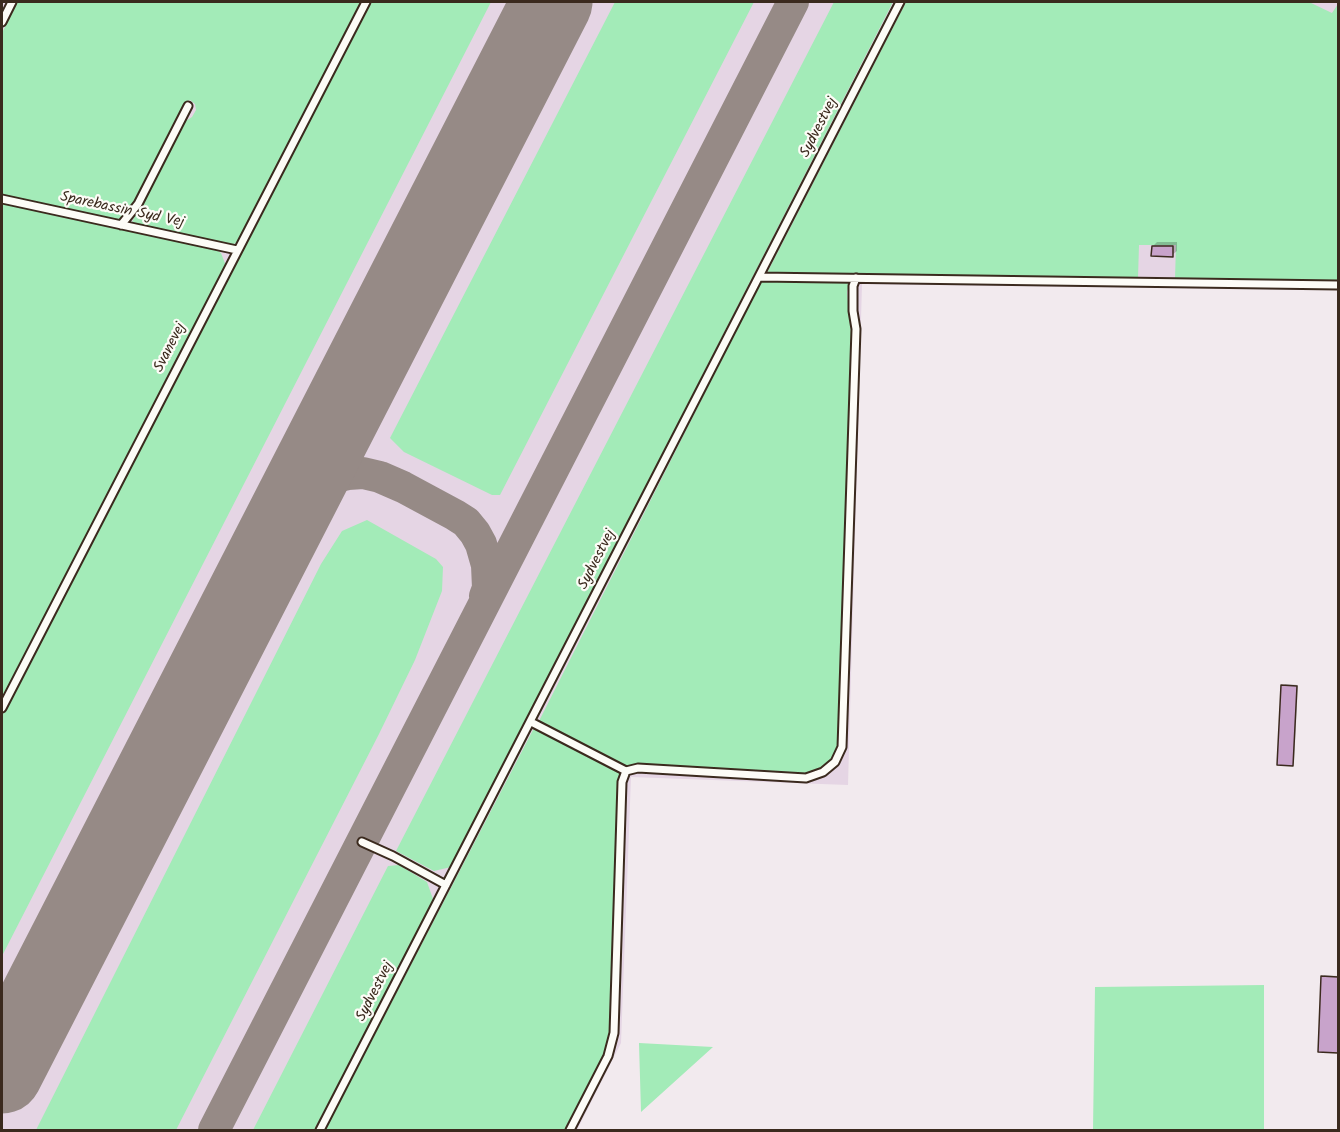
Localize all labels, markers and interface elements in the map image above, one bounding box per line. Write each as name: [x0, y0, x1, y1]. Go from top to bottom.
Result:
street label: Sydvestvej: [797, 95, 843, 161]
street label: Sparebassin Syd Vej: [58, 189, 186, 233]
street label: Svanevej: [151, 320, 191, 376]
street label: Sydvestvej: [575, 527, 621, 593]
street label: Sydvestvej: [353, 959, 399, 1025]

